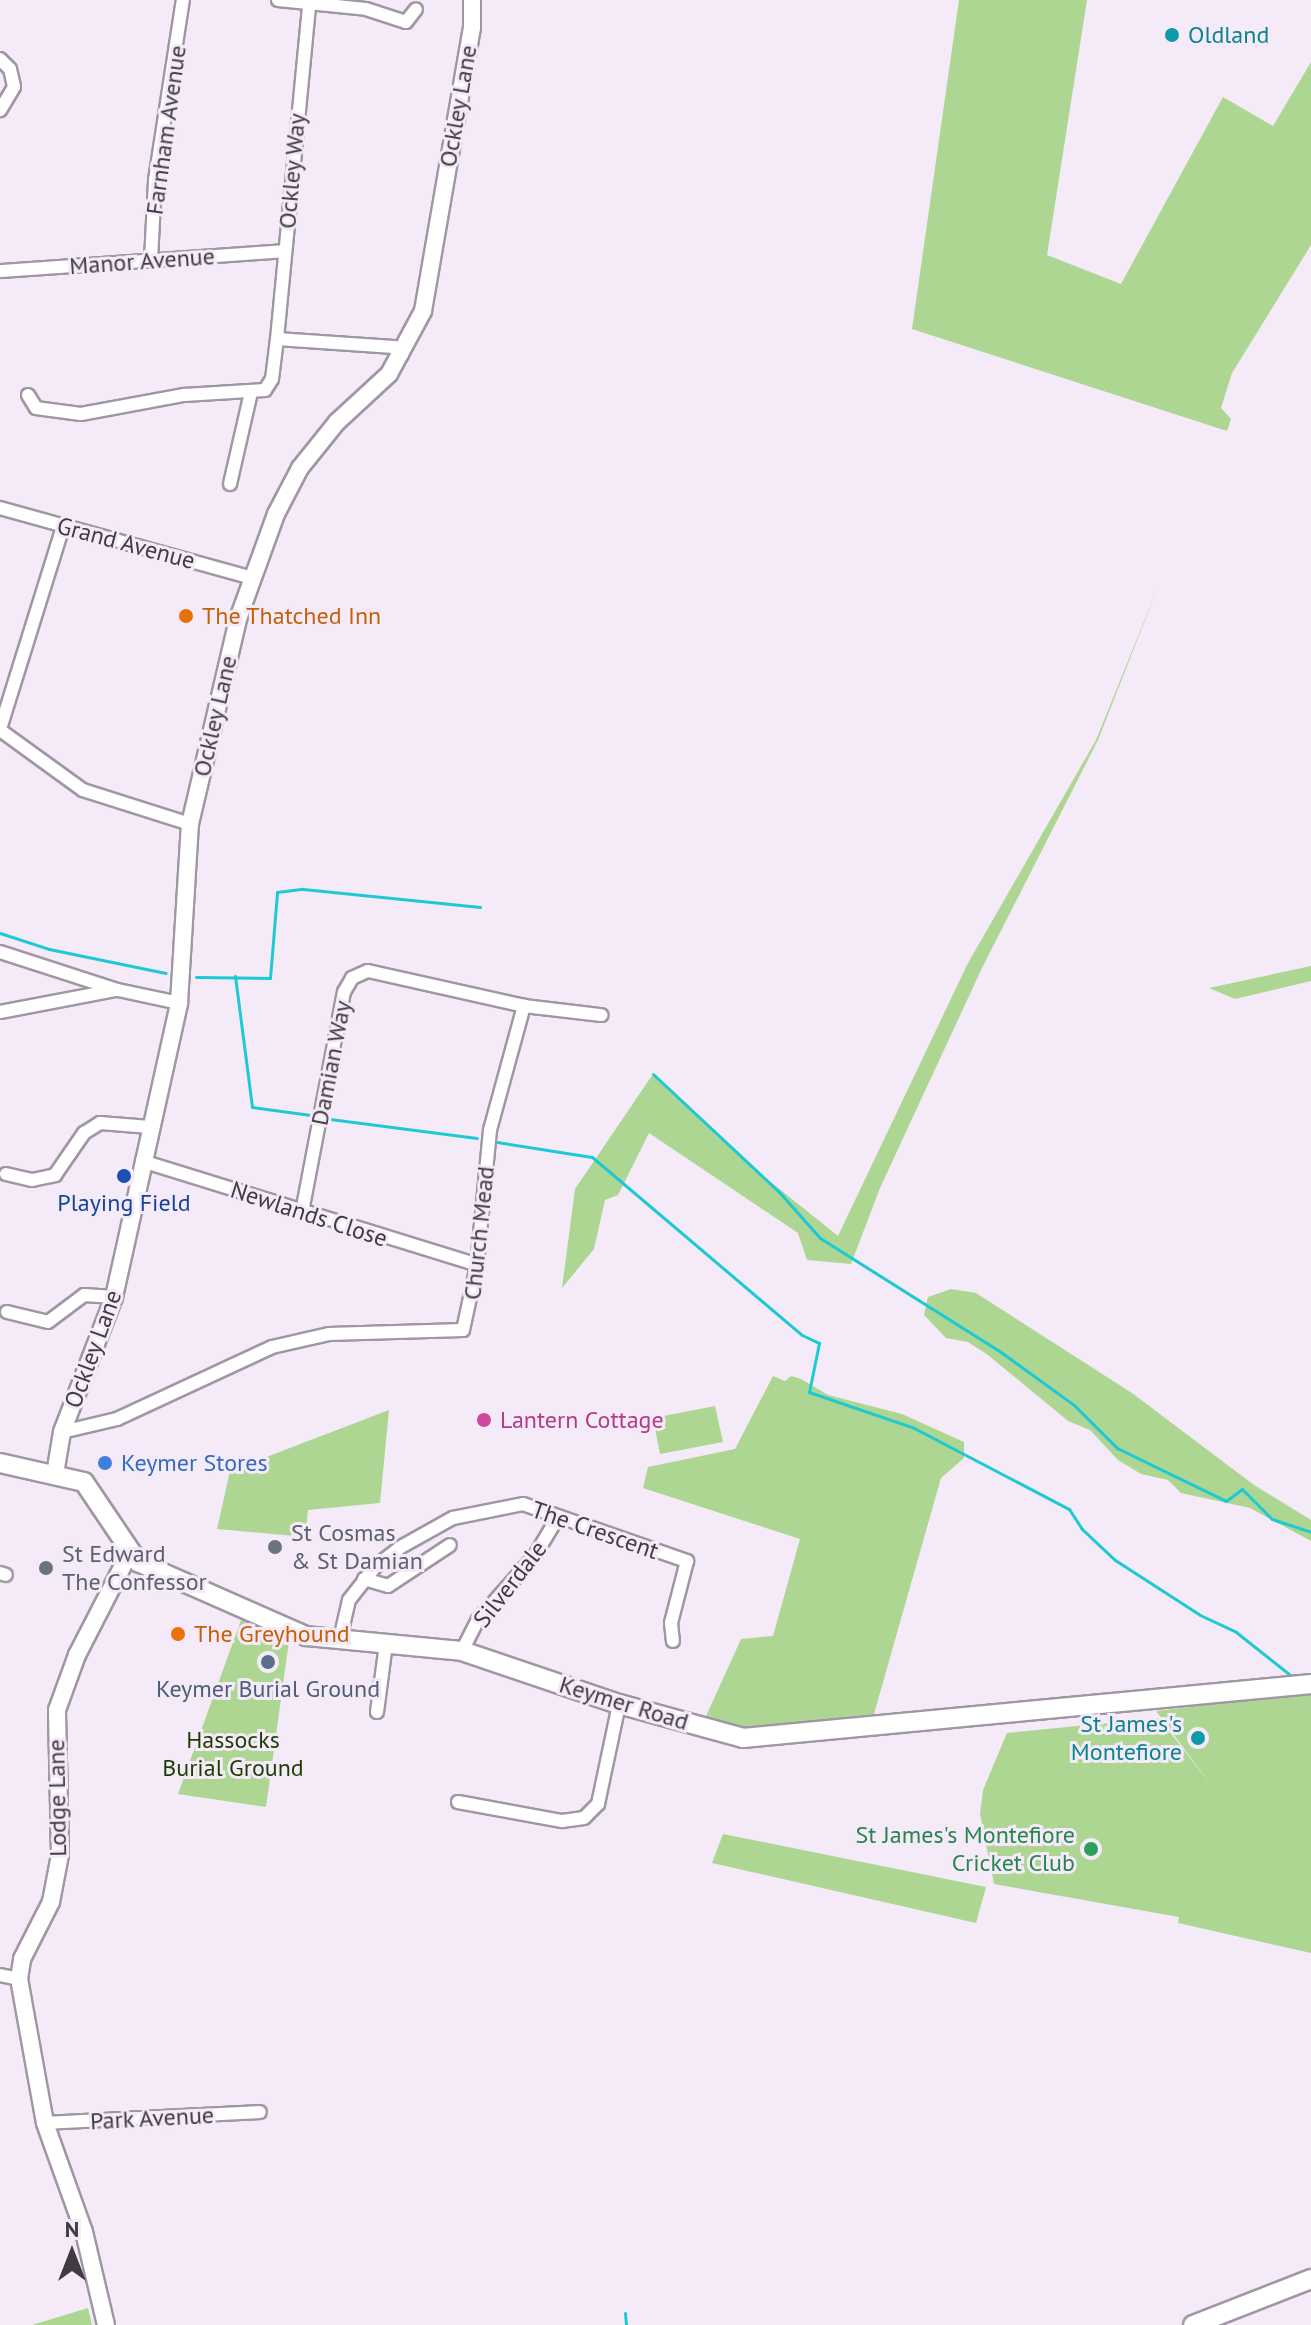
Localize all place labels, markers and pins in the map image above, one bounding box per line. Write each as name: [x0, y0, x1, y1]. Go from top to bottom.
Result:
place label: Oldland: [1188, 21, 1269, 49]
marker: Oldland: [1163, 26, 1181, 44]
place label: The Thatched Inn: [202, 602, 382, 630]
marker: The Thatched Inn: [177, 607, 195, 625]
marker: Playing Field: [115, 1167, 133, 1185]
place label: Playing Field: [57, 1189, 191, 1217]
place label: Lantern Cottage: [500, 1406, 664, 1434]
marker: Lantern Cottage: [475, 1411, 493, 1429]
place label: Keymer Stores: [121, 1449, 268, 1477]
marker: Keymer Stores: [96, 1454, 114, 1472]
place label: St Cosmas & St Damian: [291, 1519, 423, 1575]
marker: St Cosmas & St Damian: [266, 1538, 284, 1556]
place label: St Edward The Confessor: [62, 1540, 207, 1596]
marker: St Edward The Confessor: [37, 1559, 55, 1577]
place label: The Greyhound: [194, 1620, 350, 1648]
marker: The Greyhound: [169, 1625, 187, 1643]
marker: Keymer Burial Ground: [259, 1653, 277, 1671]
place label: Keymer Burial Ground: [156, 1675, 380, 1703]
place label: St James's Montefiore: [1071, 1710, 1182, 1766]
marker: St James's Montefiore: [1189, 1729, 1207, 1747]
place label: St James's Montefiore Cricket Club: [856, 1821, 1075, 1877]
marker: St James's Montefiore Cricket Club: [1082, 1840, 1100, 1858]

